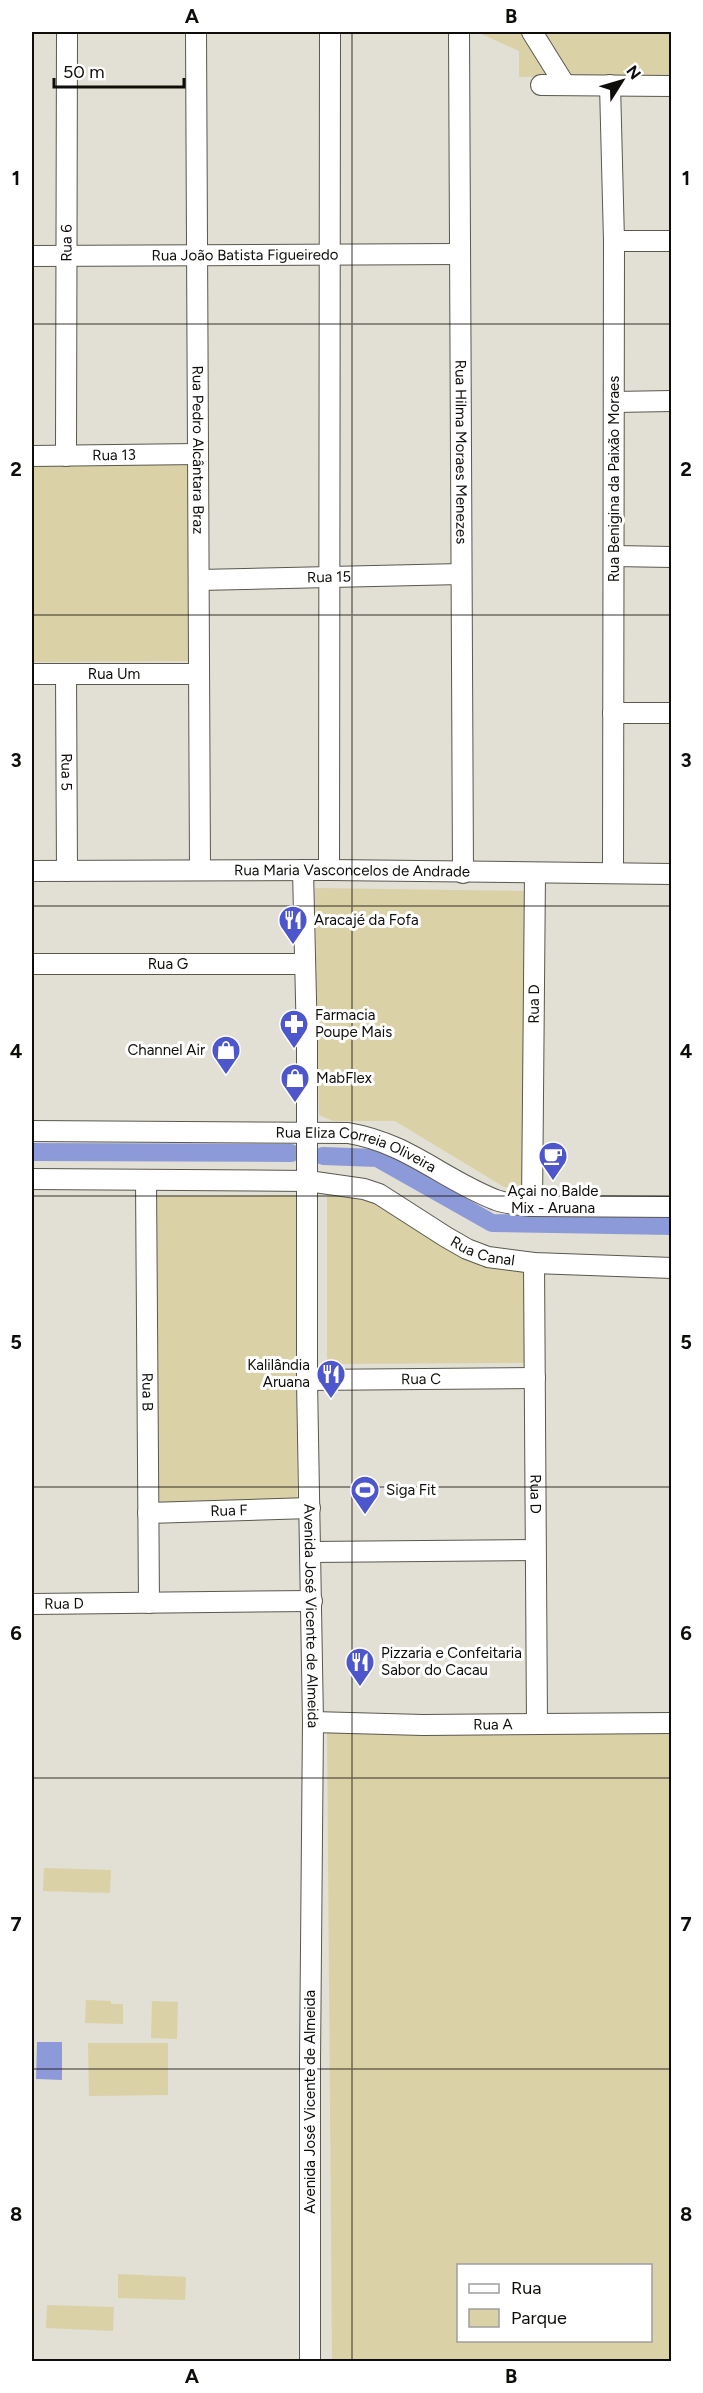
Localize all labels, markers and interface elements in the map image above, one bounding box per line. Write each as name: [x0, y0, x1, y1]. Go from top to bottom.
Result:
text: A: [185, 4, 200, 28]
text: B: [505, 4, 517, 28]
scale bar: [54, 51, 184, 89]
north arrow: [592, 51, 652, 111]
text: 50 m: [63, 61, 105, 83]
text: N: [622, 62, 645, 83]
text: 1: [12, 166, 20, 190]
text: 1: [682, 166, 690, 190]
street label: Rua 6: [57, 224, 76, 262]
street label: Rua João Batista Figueiredo: [151, 246, 339, 264]
street label: Rua Hilma Moraes Menezes: [452, 360, 470, 544]
street label: Rua Pedro Alcântara Braz: [189, 366, 207, 534]
street label: Rua Benigina da Paixão Moraes: [605, 376, 623, 582]
street label: Rua 13: [92, 446, 136, 464]
text: 2: [10, 457, 22, 481]
text: 2: [680, 457, 692, 481]
street label: Rua 15: [307, 568, 351, 587]
street label: Rua Um: [88, 665, 140, 683]
text: 3: [10, 748, 22, 772]
text: 3: [680, 748, 692, 772]
street label: Rua 5: [57, 753, 76, 791]
street label: Rua Maria Vasconcelos de Andrade: [234, 861, 470, 881]
restaurant icon: Aracajé da Fofa: [277, 904, 309, 946]
place label: Aracajé da Fofa: [314, 911, 419, 929]
street label: Rua G: [148, 955, 188, 973]
street label: Rua D: [525, 984, 543, 1024]
place label: Farmacia Poupe Mais: [315, 1006, 392, 1041]
pharmacy icon: Farmacia Poupe Mais: [278, 1008, 310, 1050]
shop icon: Channel Air: [210, 1034, 242, 1076]
text: 4: [10, 1039, 23, 1063]
text: 4: [680, 1039, 693, 1063]
place label: Channel Air: [128, 1041, 205, 1059]
shop icon: MabFlex: [279, 1062, 311, 1104]
place label: MabFlex: [316, 1069, 372, 1087]
street label: Rua Eliza Correia Oliveira: [276, 1124, 439, 1176]
cafe icon: Açai no Balde Mix - Aruana: [537, 1140, 569, 1182]
place label: Açai no Balde Mix - Aruana: [508, 1182, 598, 1217]
street label: Rua Canal: [447, 1232, 516, 1269]
text: 5: [10, 1330, 22, 1354]
text: 5: [680, 1330, 692, 1354]
place label: Kalilândia Aruana: [247, 1356, 310, 1391]
restaurant icon: Kalilândia Aruana: [315, 1358, 347, 1400]
street label: Rua C: [401, 1370, 441, 1388]
street label: Rua B: [138, 1373, 157, 1411]
sports icon: Siga Fit: [349, 1474, 381, 1516]
street label: Rua D: [526, 1474, 545, 1514]
place label: Siga Fit: [386, 1481, 436, 1499]
street label: Rua F: [210, 1501, 248, 1520]
street label: Avenida José Vicente de Almeida: [300, 1504, 322, 1728]
street label: Rua D: [44, 1594, 84, 1613]
text: 6: [10, 1621, 22, 1645]
text: 6: [680, 1621, 692, 1645]
place label: Pizzaria e Confeitaria Sabor do Cacau: [381, 1644, 522, 1679]
restaurant icon: Pizzaria e Confeitaria Sabor do Cacau: [344, 1646, 376, 1688]
street label: Rua A: [473, 1715, 513, 1734]
text: 7: [10, 1912, 22, 1936]
text: 7: [680, 1912, 692, 1936]
street label: Avenida José Vicente de Almeida: [301, 1990, 319, 2214]
text: 8: [10, 2202, 22, 2226]
text: 8: [680, 2202, 692, 2226]
legend: [457, 2264, 652, 2342]
text: Rua: [511, 2277, 542, 2299]
text: Parque: [511, 2307, 567, 2329]
text: A: [185, 2364, 200, 2388]
text: B: [505, 2364, 517, 2388]

